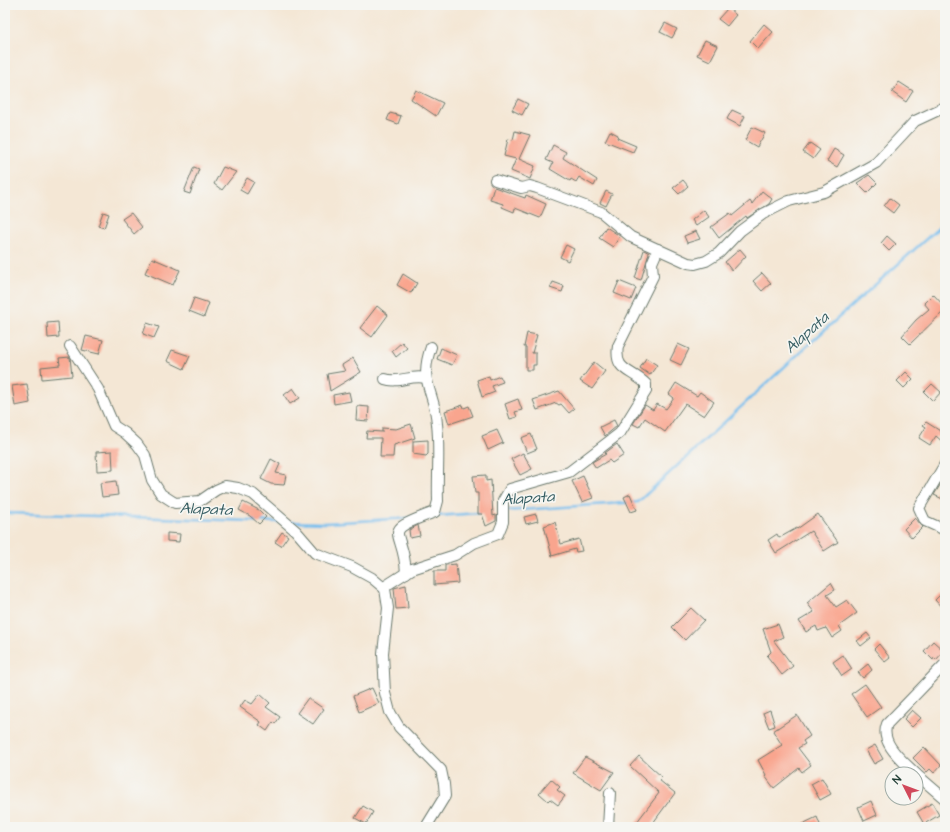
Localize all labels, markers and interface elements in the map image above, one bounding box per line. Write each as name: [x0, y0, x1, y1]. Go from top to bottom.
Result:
water label: Alapata: [780, 306, 834, 359]
water label: Alapata: [501, 485, 556, 511]
water label: Alapata: [179, 497, 233, 521]
north arrow: [884, 766, 924, 806]
text: N: [889, 772, 905, 787]

